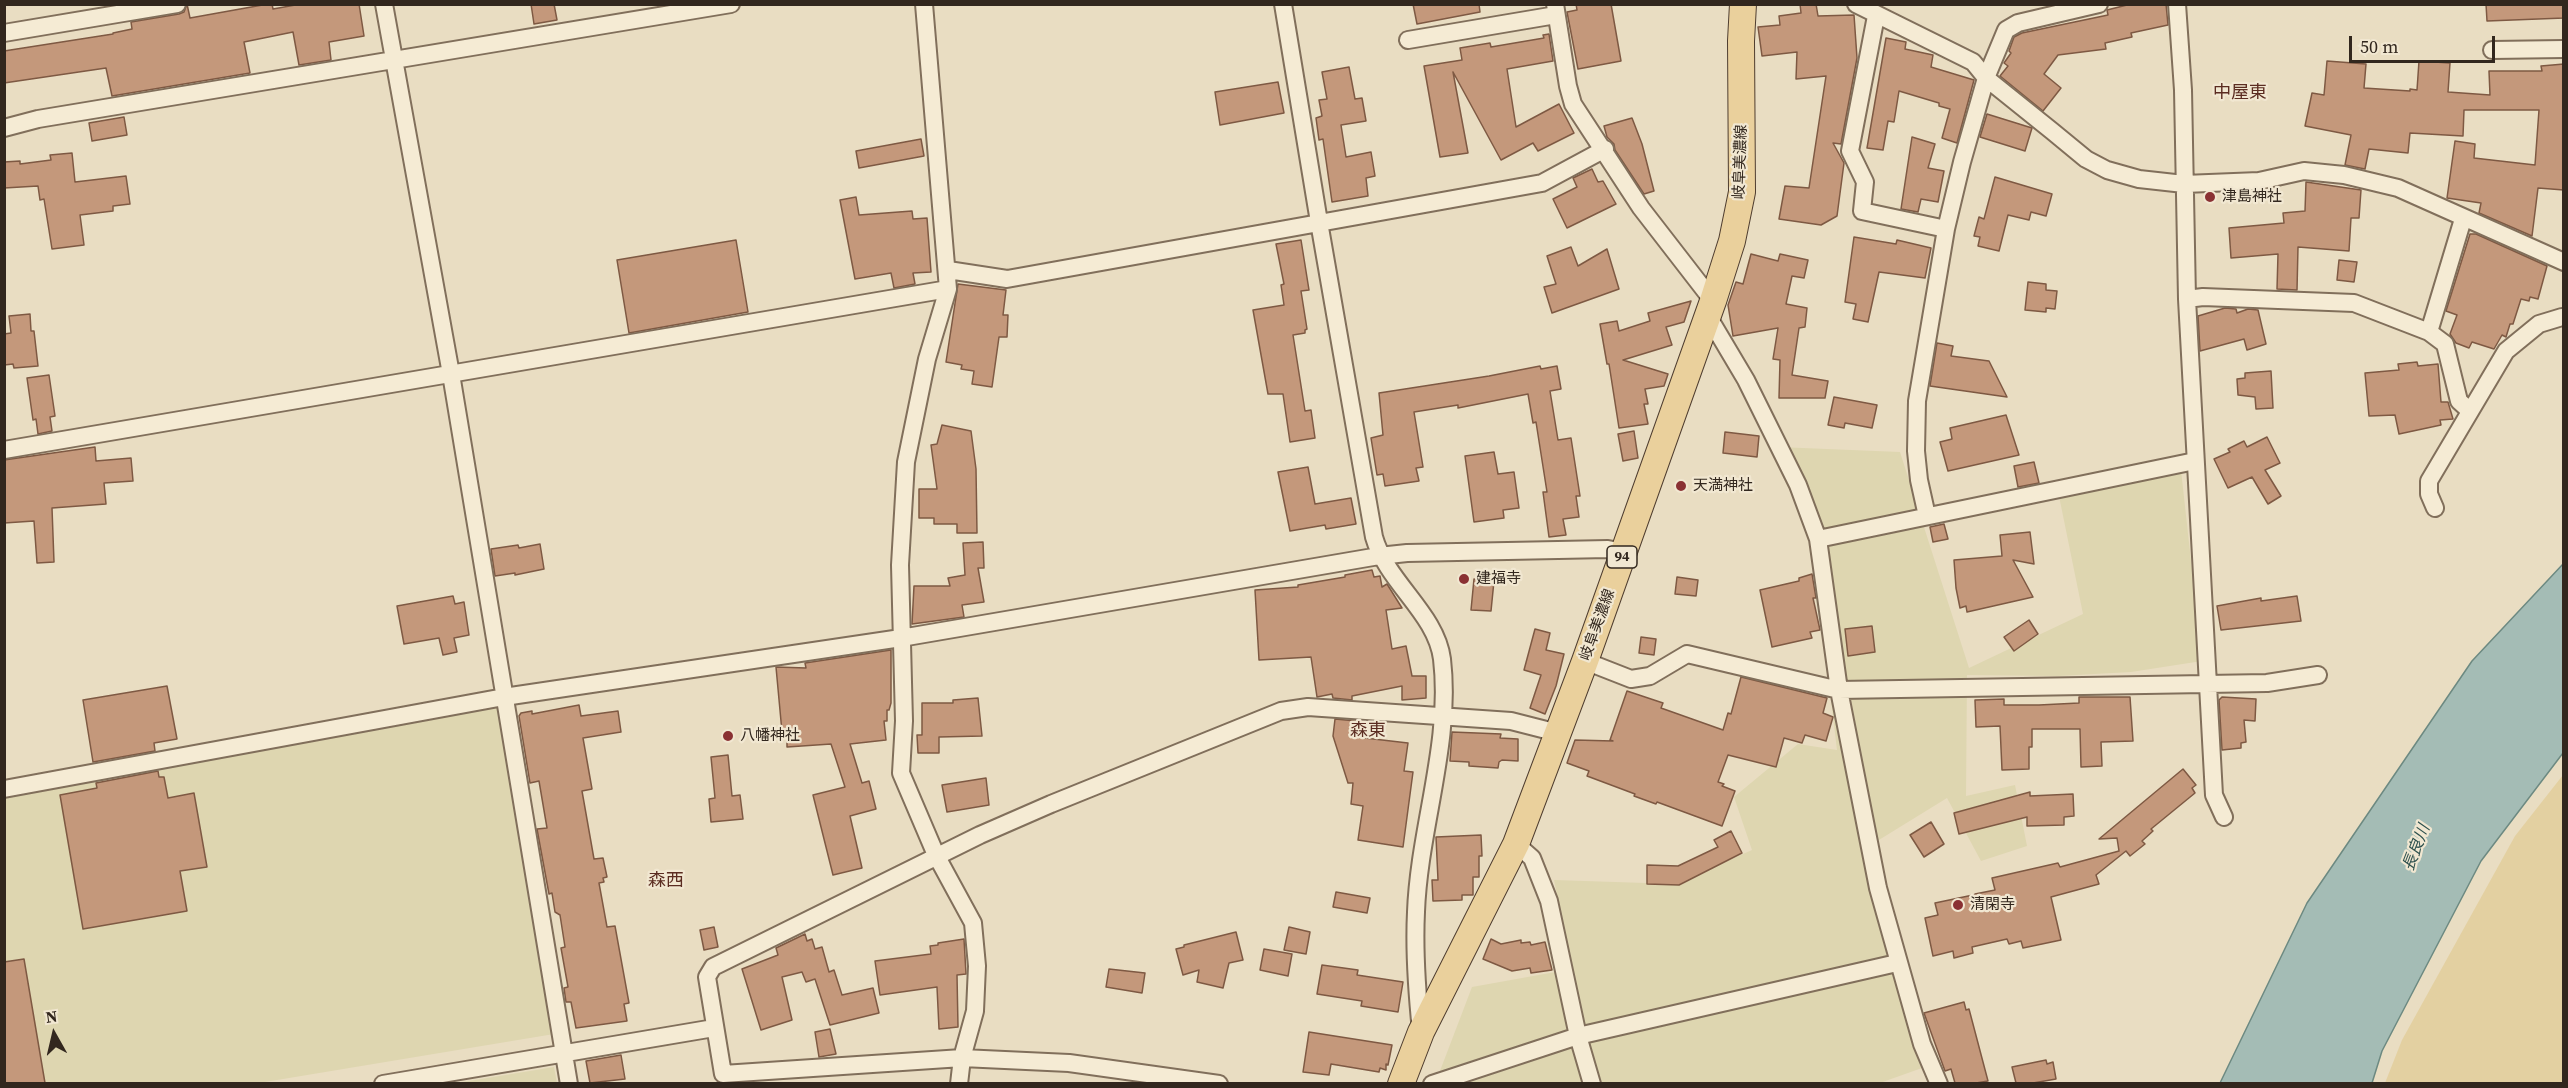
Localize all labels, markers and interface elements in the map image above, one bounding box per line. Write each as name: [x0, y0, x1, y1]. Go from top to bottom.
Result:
scale bar: [2352, 24, 2498, 62]
text: 50 m: [2360, 34, 2398, 59]
district label: 中屋東: [2213, 82, 2267, 104]
street label: 岐阜美濃線: [1731, 124, 1751, 200]
place label: 津島神社: [2222, 188, 2282, 206]
marker: 津島神社: [2203, 190, 2217, 204]
place label: 天満神社: [1693, 477, 1753, 495]
marker: 天満神社: [1674, 479, 1688, 493]
road number: 94: [1607, 546, 1637, 568]
place label: 建福寺: [1476, 570, 1521, 588]
marker: 建福寺: [1457, 572, 1471, 586]
street label: 岐阜美濃線: [1577, 587, 1619, 663]
district label: 森東: [1350, 720, 1386, 742]
place label: 八幡神社: [740, 727, 800, 745]
marker: 八幡神社: [721, 729, 735, 743]
water label: 長良川: [2399, 822, 2435, 874]
district label: 森西: [648, 870, 684, 892]
place label: 清閑寺: [1970, 896, 2015, 914]
marker: 清閑寺: [1951, 898, 1965, 912]
north arrow: [24, 1004, 84, 1064]
text: N: [44, 1004, 59, 1028]

